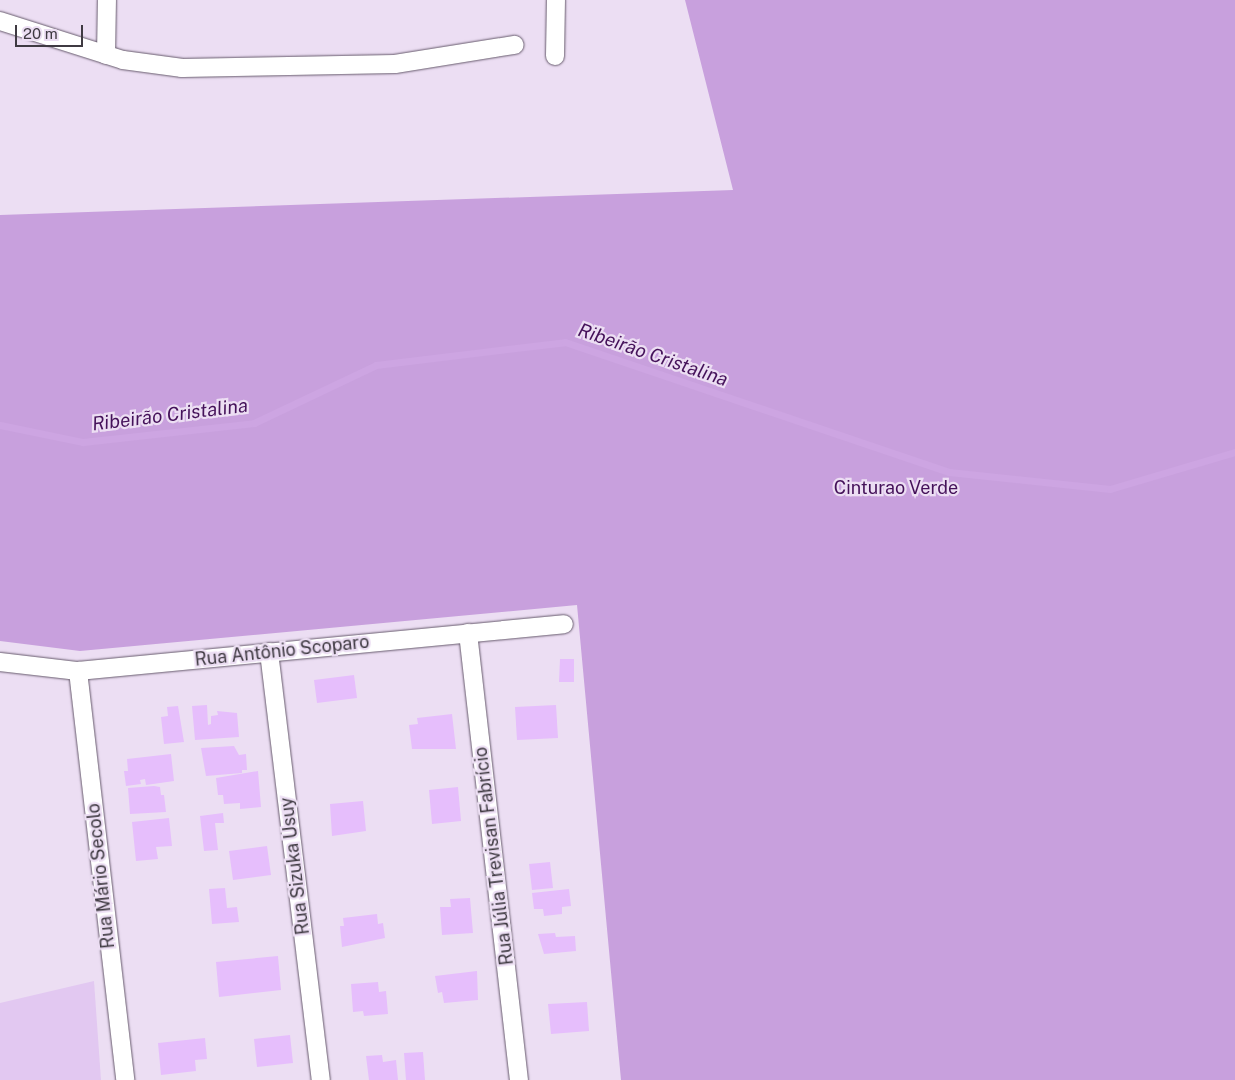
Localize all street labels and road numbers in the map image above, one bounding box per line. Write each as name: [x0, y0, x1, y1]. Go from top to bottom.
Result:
street label: Rua Antônio Scoparo: [194, 631, 370, 671]
street label: Rua Júlia Trevisan Fabrício: [470, 746, 518, 966]
street label: Rua Sizuka Usuy: [276, 796, 314, 936]
street label: Rua Mário Secolo: [83, 802, 119, 950]

